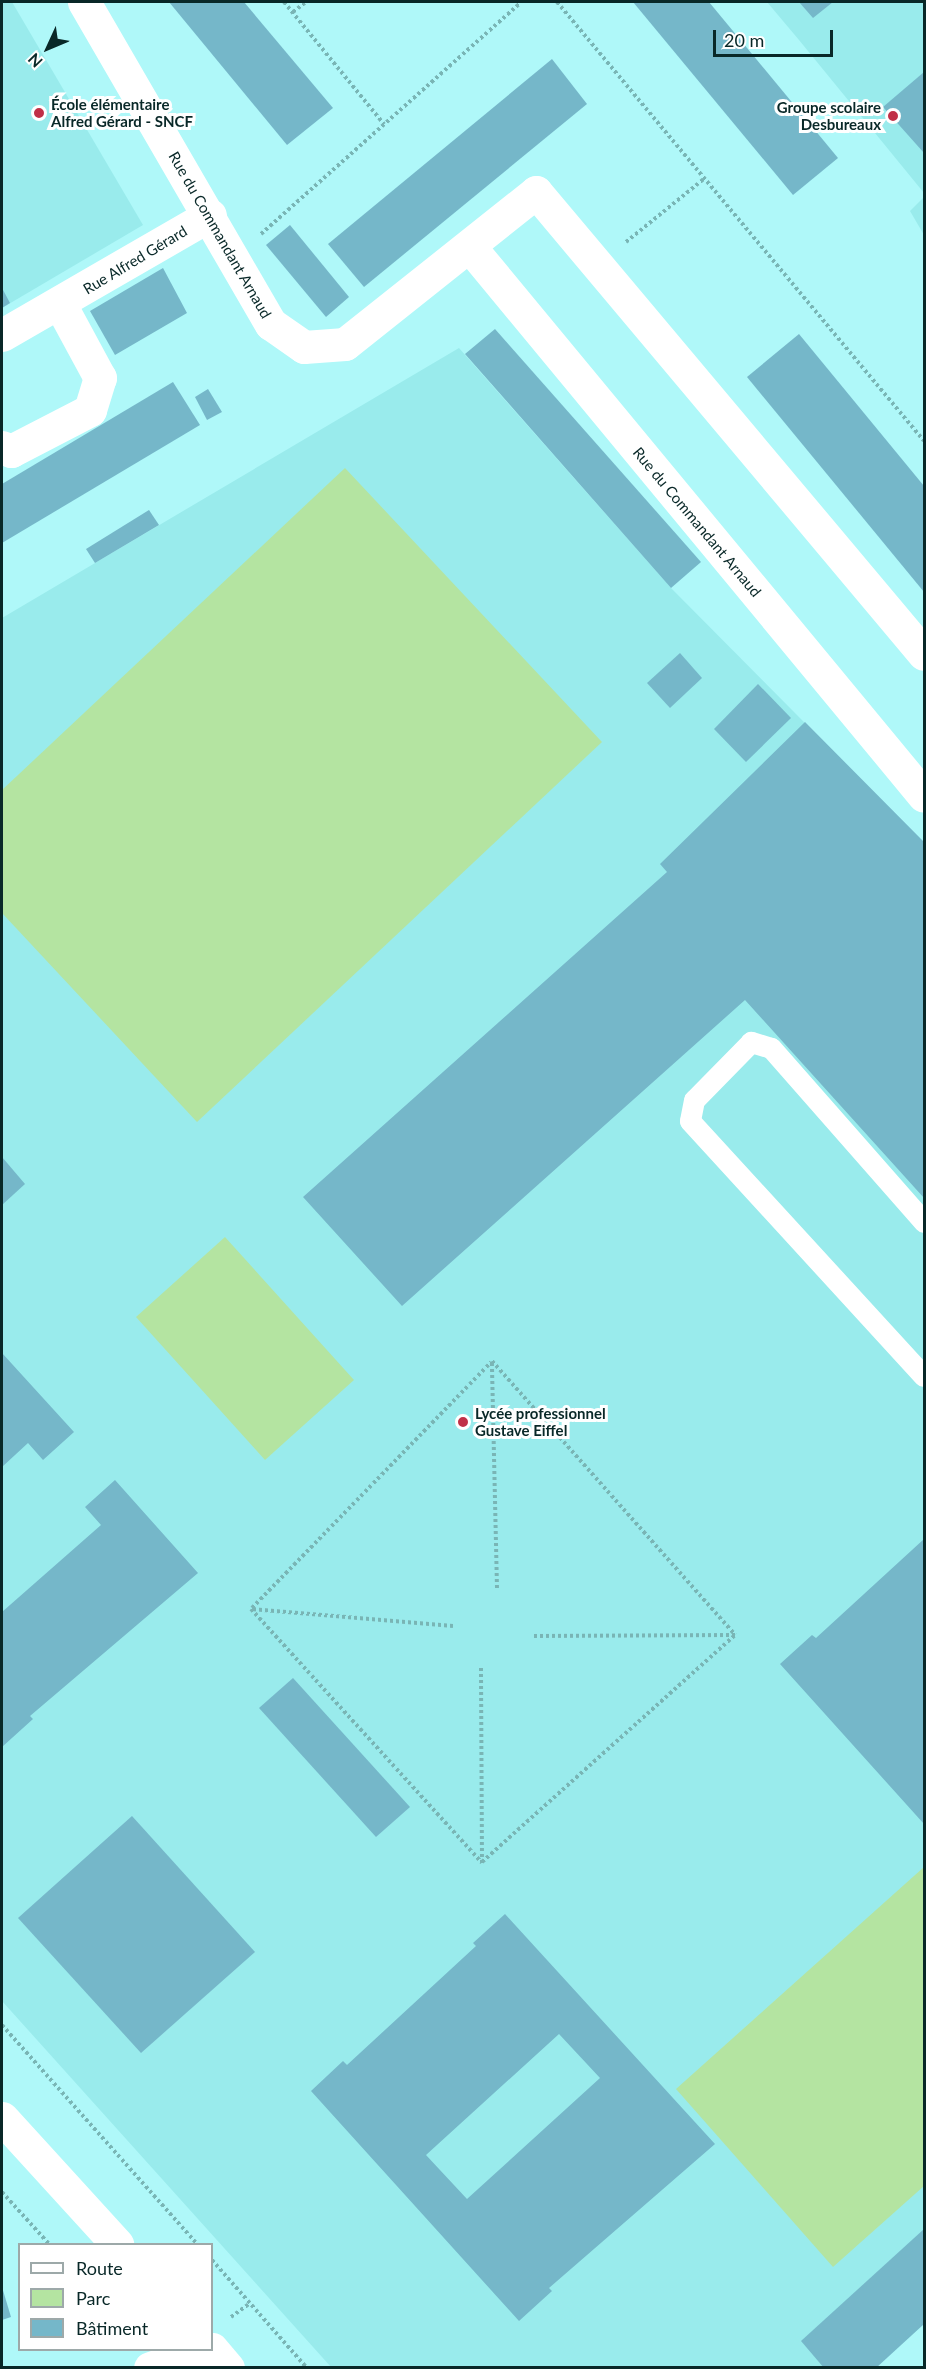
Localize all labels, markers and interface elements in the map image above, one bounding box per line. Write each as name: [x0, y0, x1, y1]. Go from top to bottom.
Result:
north arrow: [18, 18, 78, 78]
scale bar: [716, 18, 836, 56]
text: 20 m: [724, 29, 764, 51]
text: N: [24, 50, 46, 72]
place label: École élémentaire Alfred Gérard - SNCF: [51, 95, 193, 130]
place label: Groupe scolaire Desbureaux: [777, 98, 881, 133]
marker: École élémentaire Alfred Gérard - SNCF: [32, 106, 46, 120]
marker: Groupe scolaire Desbureaux: [886, 109, 900, 123]
street label: Rue du Commandant Arnaud: [165, 148, 275, 322]
street label: Rue Alfred Gérard: [80, 222, 190, 298]
street label: Rue du Commandant Arnaud: [629, 443, 765, 601]
place label: Lycée professionnel Gustave Eiffel: [475, 1404, 606, 1439]
marker: Lycée professionnel Gustave Eiffel: [456, 1415, 470, 1429]
legend: [18, 2243, 213, 2351]
text: Route: [76, 2257, 123, 2279]
text: Parc: [76, 2287, 110, 2309]
text: Bâtiment: [76, 2317, 148, 2339]

